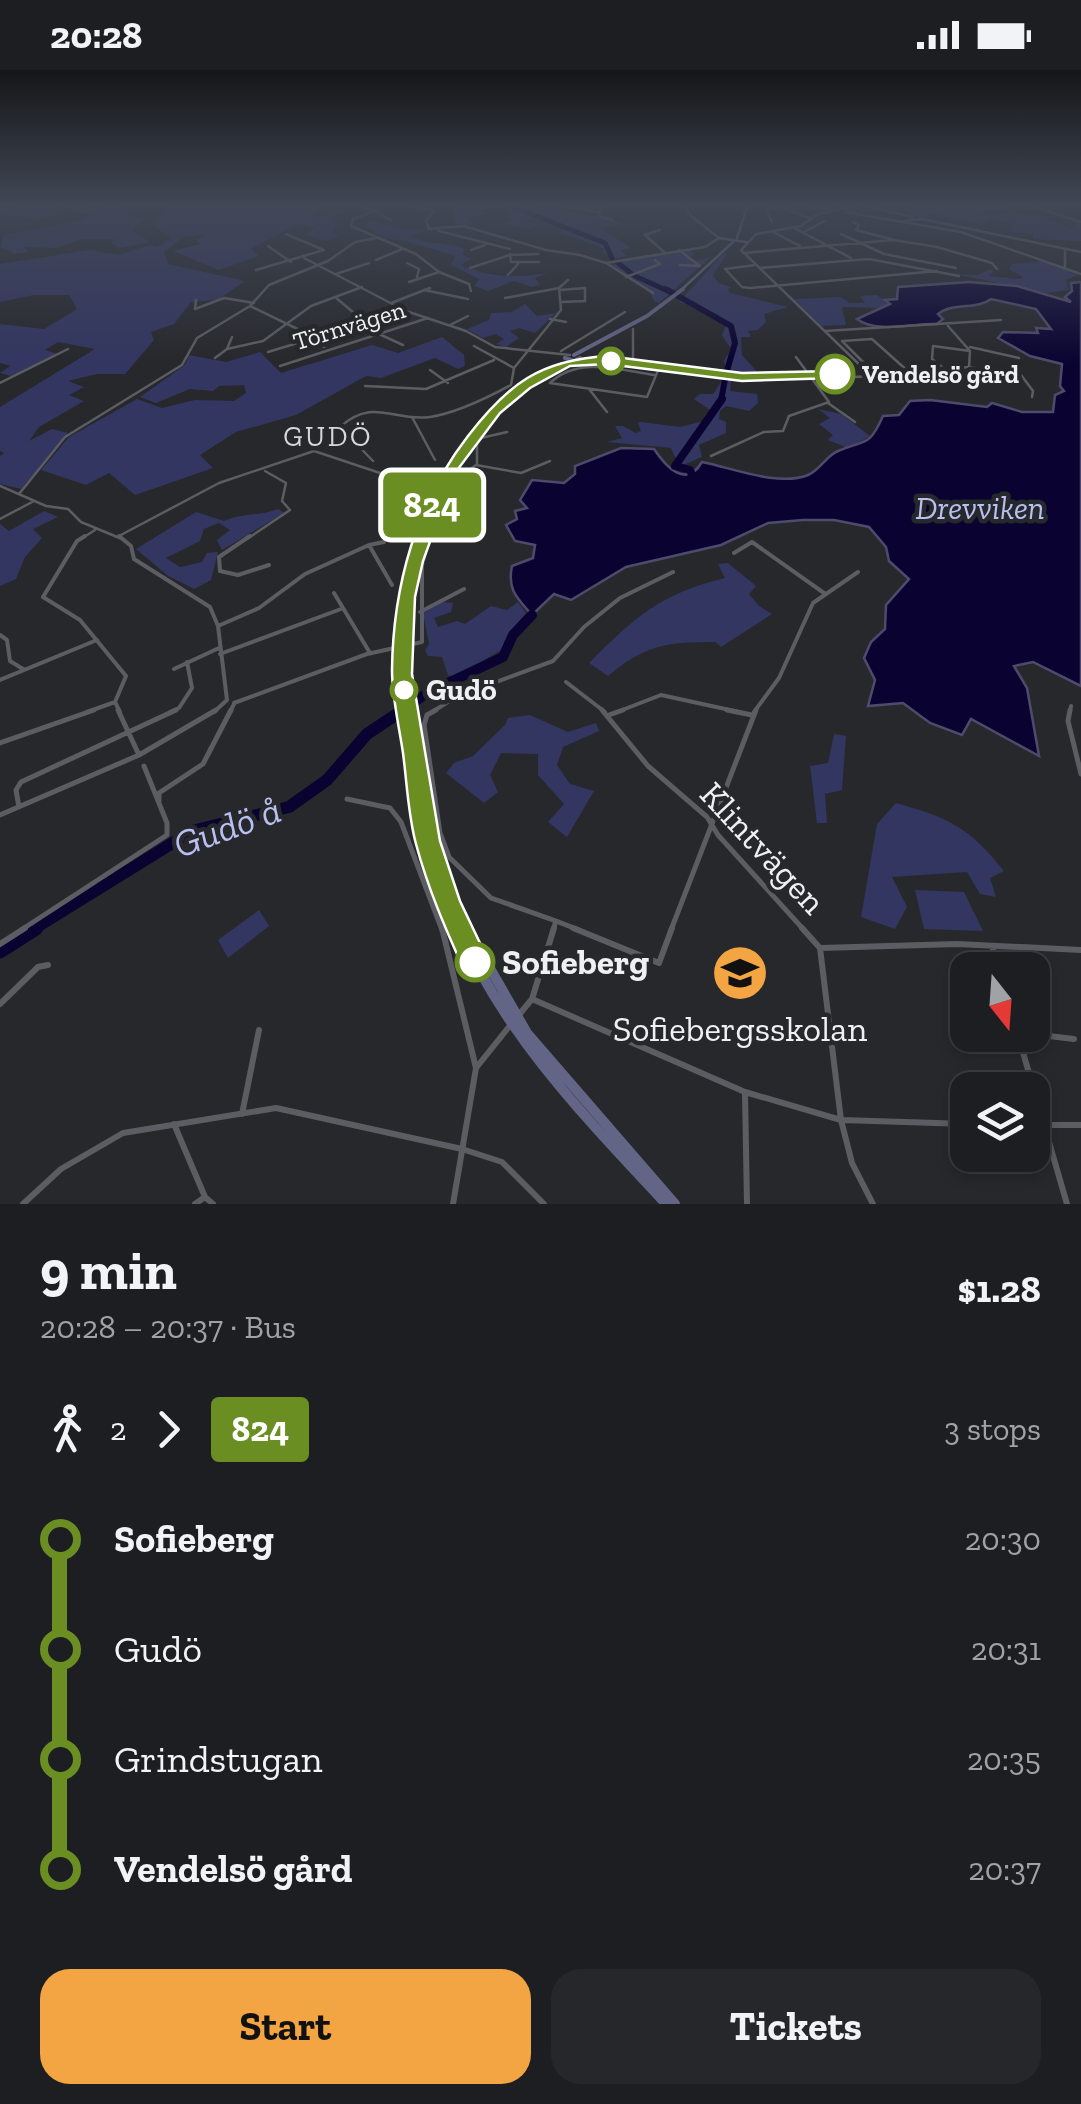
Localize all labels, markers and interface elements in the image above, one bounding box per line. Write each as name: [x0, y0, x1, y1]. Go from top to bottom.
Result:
text: 20:28: [50, 12, 143, 58]
street label: Törnvägen: [289, 294, 409, 356]
unlabelled marker: [598, 348, 624, 374]
marker: Vendelsö gård: [816, 355, 854, 393]
place label: Vendelsö gård: [862, 359, 1019, 389]
district label: GUDÖ: [283, 420, 373, 453]
line badge: 824: [374, 472, 490, 538]
text: 824: [403, 484, 461, 526]
water label: Drevviken: [915, 489, 1045, 527]
place label: Gudö: [426, 672, 497, 708]
marker: Gudö: [391, 677, 417, 703]
street label: Klintvägen: [691, 773, 835, 923]
water label: Gudö å: [167, 786, 287, 868]
place label: Sofieberg: [502, 941, 649, 983]
marker: Sofieberg: [456, 943, 494, 981]
school or university icon: Sofiebergsskolan: [710, 943, 770, 1003]
north arrow: [950, 952, 1050, 1052]
map controls: [950, 952, 1050, 1172]
place label: Sofiebergsskolan: [613, 1008, 867, 1050]
button: layers: [950, 1072, 1050, 1172]
text: 9 min: [40, 1237, 177, 1303]
text: $1.28: [957, 1266, 1041, 1312]
text: 20:28 – 20:37 · Bus: [40, 1308, 296, 1346]
icon: walk: [40, 1402, 95, 1457]
icon: forward: [141, 1402, 196, 1457]
text: 824: [231, 1408, 289, 1450]
text: 2: [110, 1410, 126, 1448]
text: 3 stops: [944, 1410, 1041, 1448]
text: Sofieberg: [114, 1516, 274, 1562]
text: 20:30: [965, 1520, 1041, 1558]
text: Gudö: [114, 1626, 202, 1672]
text: 20:31: [971, 1630, 1041, 1668]
text: Grindstugan: [114, 1736, 323, 1782]
text: 20:35: [967, 1740, 1041, 1778]
text: Vendelsö gård: [114, 1846, 353, 1892]
text: 20:37: [968, 1850, 1041, 1888]
button: Start: [40, 1969, 531, 2084]
button: Tickets: [551, 1969, 1041, 2084]

